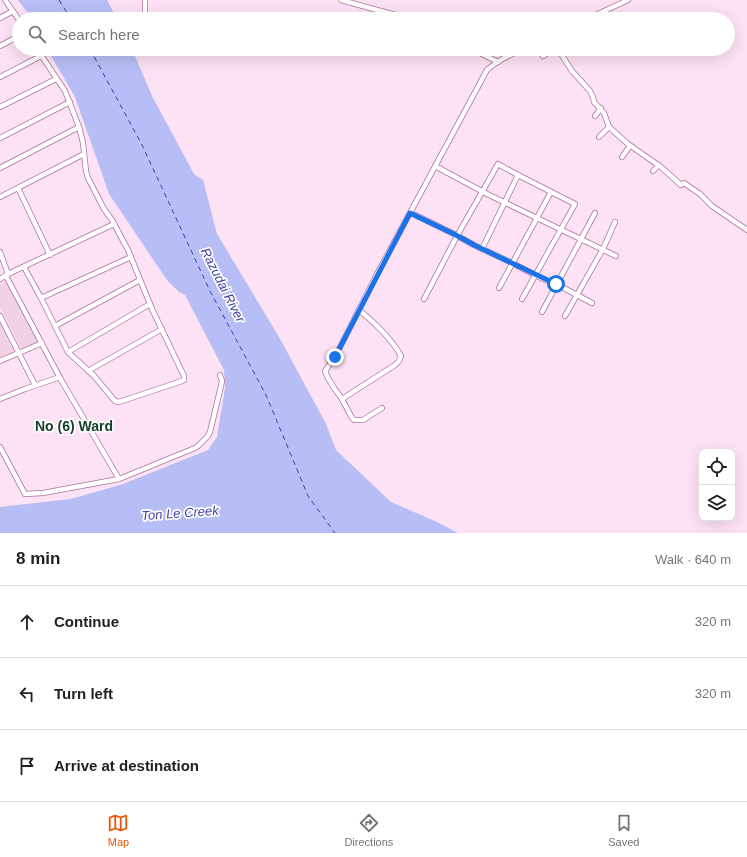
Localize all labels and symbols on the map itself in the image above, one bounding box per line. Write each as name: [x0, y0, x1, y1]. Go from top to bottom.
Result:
water label: Razudai River: [198, 245, 249, 325]
route start: [547, 275, 565, 293]
route end: [326, 348, 344, 366]
district label: No (6) Ward: [35, 418, 113, 434]
water label: Ton Le Creek: [141, 503, 221, 523]

